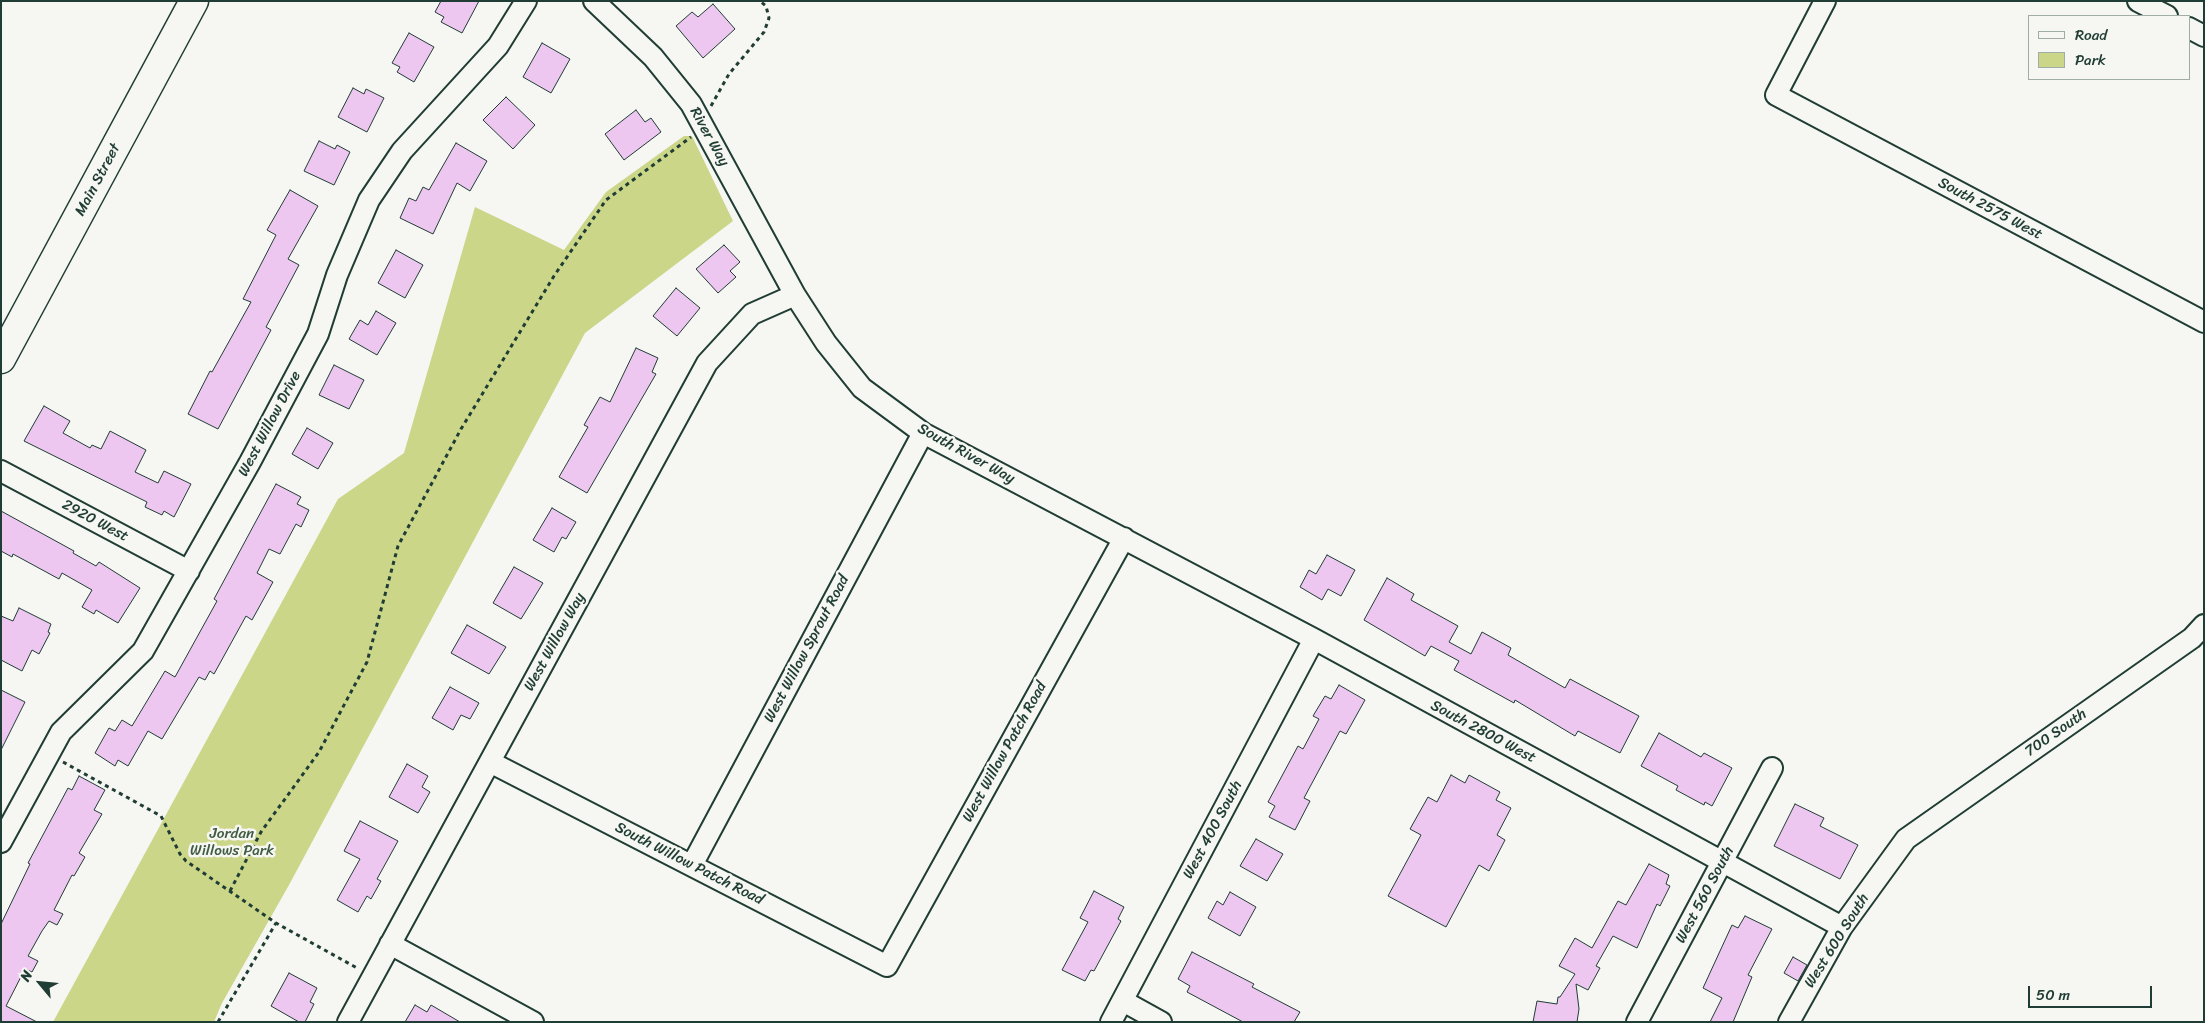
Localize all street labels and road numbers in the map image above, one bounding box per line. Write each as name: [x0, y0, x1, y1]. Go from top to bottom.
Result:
street label: River Way: [685, 104, 733, 170]
street label: Main Street: [71, 141, 125, 219]
street label: South 2575 West: [1935, 174, 2045, 244]
street label: West Willow Drive: [235, 368, 305, 480]
street label: South River Way: [914, 420, 1018, 488]
street label: 2920 West: [59, 496, 131, 546]
street label: West Willow Sprout Road: [761, 572, 853, 726]
street label: West Willow Way: [521, 590, 589, 694]
street label: West Willow Patch Road: [959, 679, 1051, 825]
street label: South 2800 West: [1427, 697, 1539, 767]
street label: 700 South: [2022, 705, 2090, 761]
street label: West 400 South: [1180, 778, 1246, 882]
street label: South Willow Patch Road: [612, 819, 766, 909]
street label: West 560 South: [1672, 843, 1738, 947]
street label: West 600 South: [1801, 891, 1873, 991]

